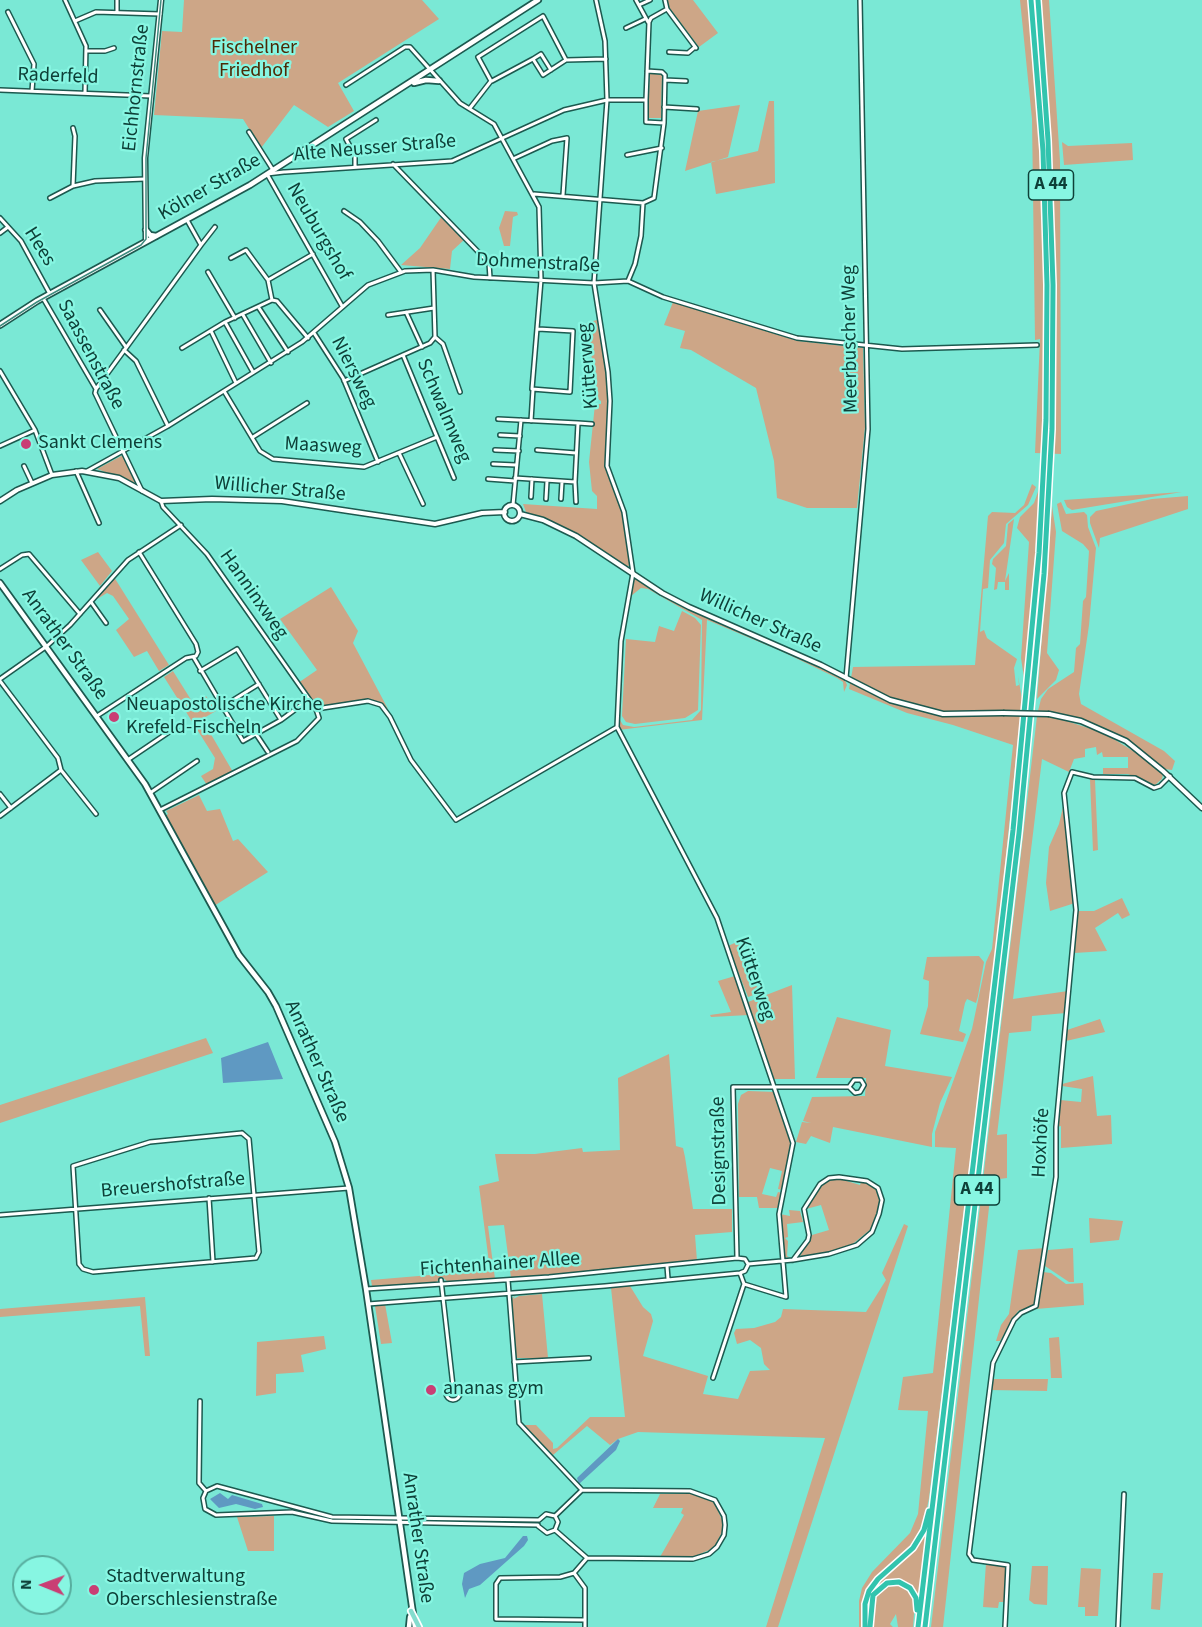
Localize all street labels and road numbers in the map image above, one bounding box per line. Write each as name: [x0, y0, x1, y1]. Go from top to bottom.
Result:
street label: Eichhornstraße: [118, 23, 156, 153]
street label: Raderfeld: [17, 64, 99, 90]
street label: Alte Neusser Straße: [293, 130, 457, 168]
street label: Kölner Straße: [155, 149, 265, 227]
road number: A 44: [1028, 170, 1074, 200]
street label: Neuburgshof: [281, 179, 355, 285]
street label: Hees: [18, 223, 60, 271]
street label: Dohmenstraße: [475, 249, 601, 279]
street label: Meerbuscher Weg: [838, 265, 864, 413]
street label: Saassenstraße: [51, 296, 129, 414]
street label: Kütterweg: [573, 322, 605, 410]
street label: Niersweg: [325, 333, 381, 413]
street label: Schwalmweg: [410, 355, 476, 467]
street label: Maasweg: [284, 433, 362, 461]
street label: Willicher Straße: [213, 472, 347, 508]
street label: Hanninxweg: [213, 546, 293, 644]
street label: Willicher Straße: [695, 584, 825, 660]
street label: Anrather Straße: [16, 585, 112, 705]
street label: Kütterweg: [729, 934, 779, 1024]
street label: Anrather Straße: [278, 997, 354, 1127]
street label: Designstraße: [707, 1096, 733, 1206]
street label: Hoxhöfe: [1028, 1108, 1056, 1178]
street label: Breuershofstraße: [100, 1168, 246, 1204]
road number: A 44: [954, 1175, 1000, 1205]
street label: Fichtenhainer Allee: [419, 1247, 581, 1283]
street label: Anrather Straße: [396, 1471, 438, 1605]

